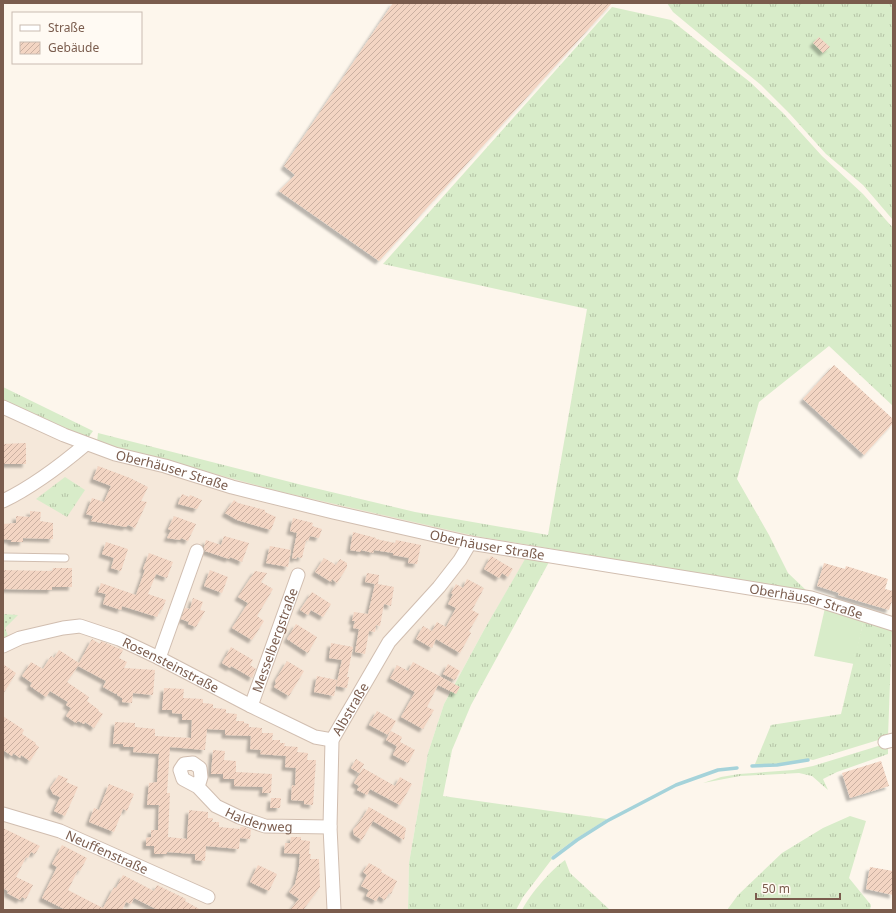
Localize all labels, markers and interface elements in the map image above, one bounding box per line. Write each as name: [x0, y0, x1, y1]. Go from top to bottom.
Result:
legend: [12, 12, 142, 64]
text: Straße: [48, 19, 85, 36]
text: Gebäude: [48, 39, 99, 56]
street label: Oberhäuser Straße: [114, 446, 231, 494]
street label: Oberhäuser Straße: [428, 525, 546, 564]
street label: Oberhäuser Straße: [748, 579, 865, 623]
street label: Messelbergstraße: [248, 585, 302, 695]
street label: Rosensteinstraße: [119, 633, 222, 697]
street label: Albstraße: [328, 679, 373, 739]
street label: Haldenweg: [222, 803, 293, 835]
street label: Neuffenstraße: [63, 826, 151, 878]
scale bar: [756, 875, 840, 901]
text: 50 m: [762, 880, 790, 897]

